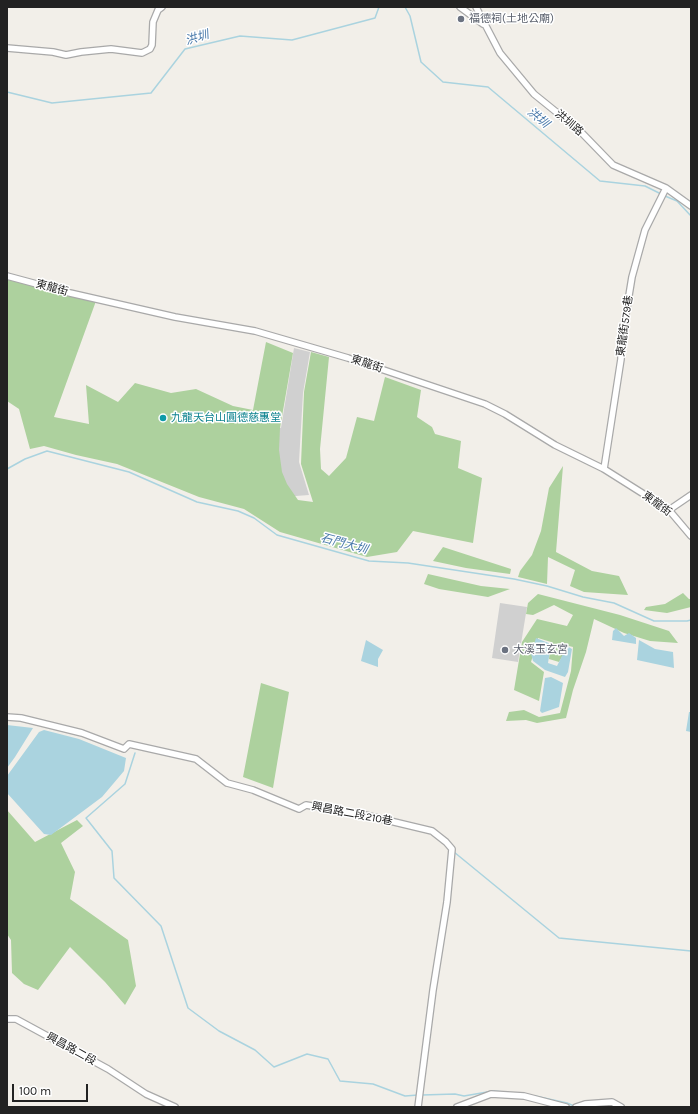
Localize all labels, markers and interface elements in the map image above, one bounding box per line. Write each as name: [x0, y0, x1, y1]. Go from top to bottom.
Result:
place label: 福德祠(土地公廟): [469, 12, 554, 26]
marker: 福德祠(土地公廟): [456, 14, 466, 24]
water label: 洪圳: [183, 28, 211, 48]
water label: 洪圳: [524, 105, 552, 131]
street label: 洪圳路: [552, 107, 586, 139]
street label: 東龍街: [34, 277, 70, 299]
street label: 東龍街579巷: [614, 295, 636, 357]
street label: 東龍街: [349, 353, 385, 375]
place label: 九龍天台山圓德慈惠堂: [171, 411, 281, 425]
marker: 九龍天台山圓德慈惠堂: [158, 413, 168, 423]
street label: 東龍街: [640, 489, 674, 519]
water label: 石門大圳: [319, 531, 369, 557]
place label: 大溪玉玄宮: [513, 643, 568, 657]
marker: 大溪玉玄宮: [500, 645, 510, 655]
street label: 興昌路二段210巷: [310, 800, 394, 828]
street label: 興昌路二段: [44, 1030, 98, 1068]
scale bar: [14, 1076, 90, 1102]
text: 100 m: [19, 1084, 51, 1098]

